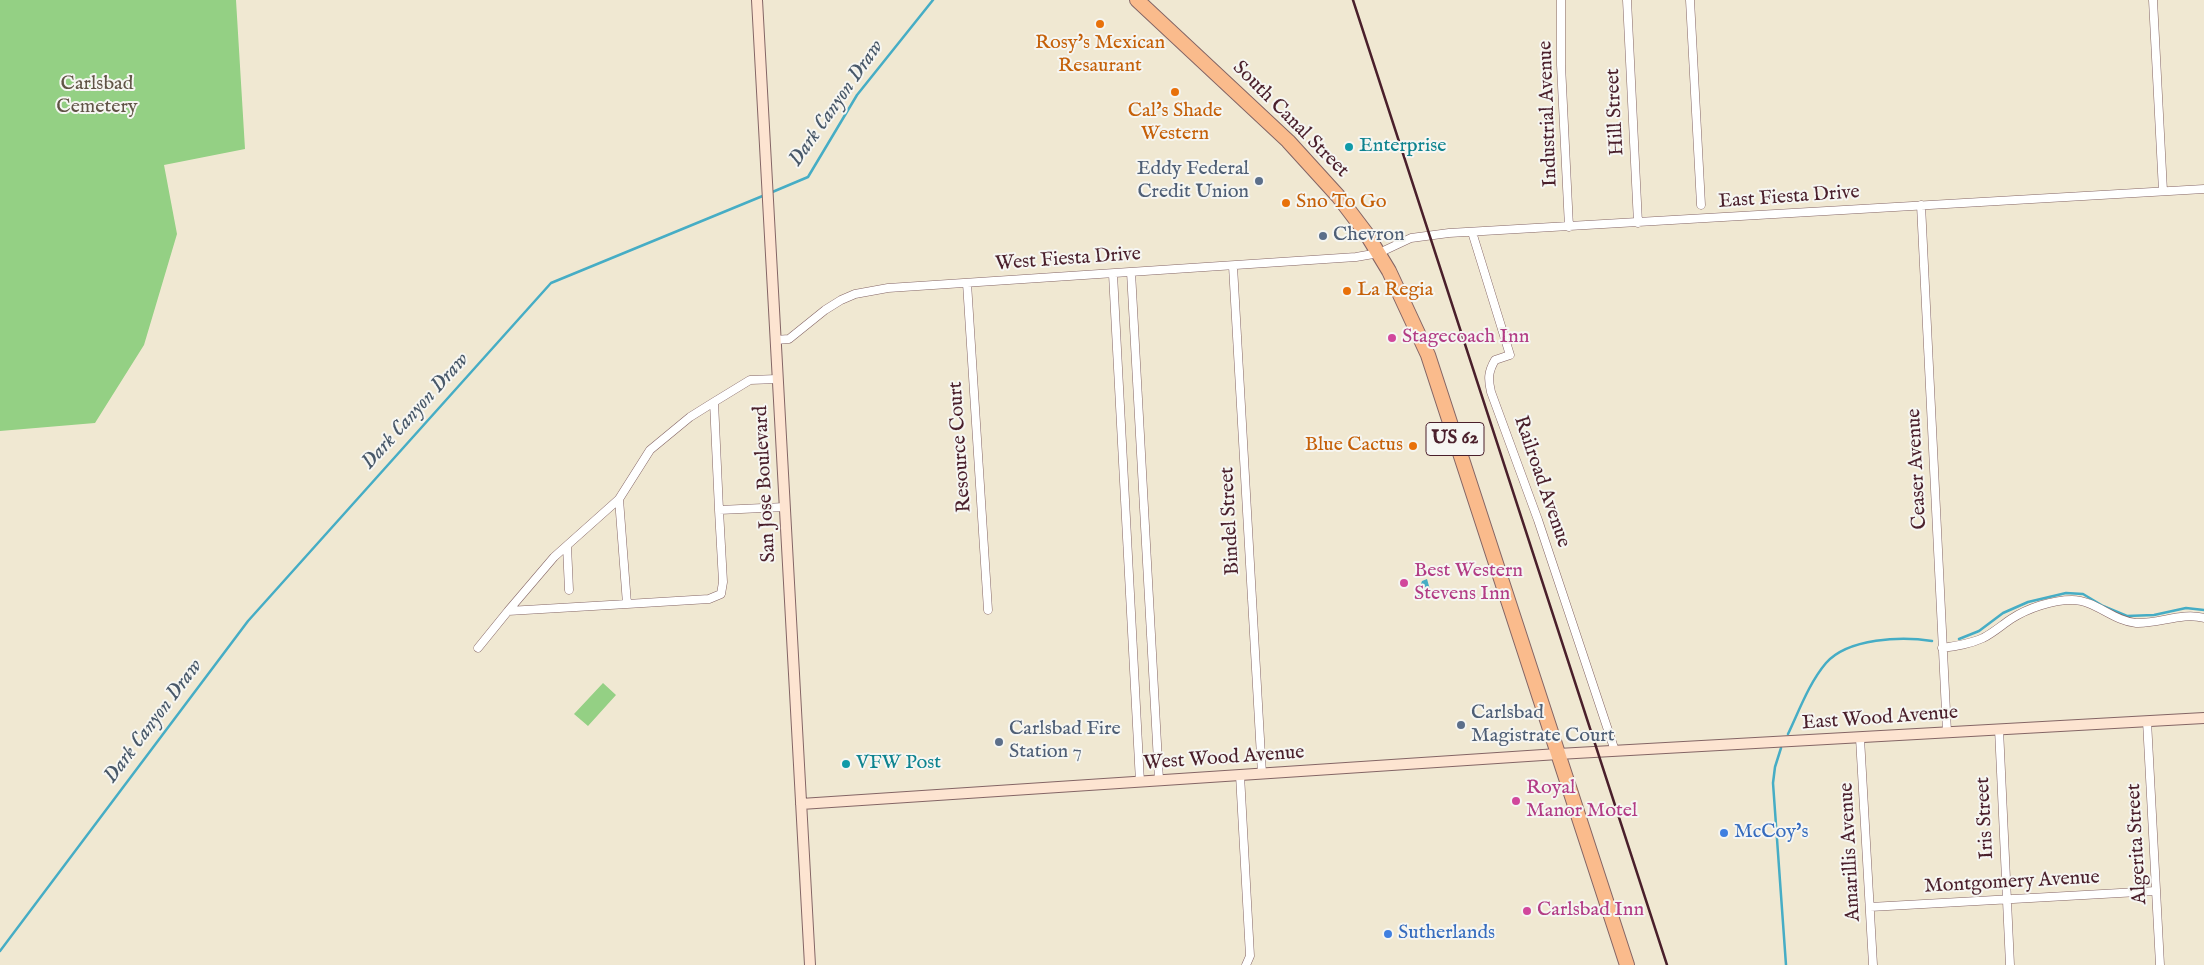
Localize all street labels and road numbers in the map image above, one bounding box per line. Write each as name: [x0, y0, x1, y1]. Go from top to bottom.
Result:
street label: Industrial Avenue: [1534, 40, 1564, 188]
street label: South Canal Street: [1227, 57, 1353, 183]
street label: Hill Street: [1602, 68, 1630, 156]
street label: East Fiesta Drive: [1718, 181, 1860, 215]
street label: West Fiesta Drive: [994, 243, 1142, 277]
street label: Resource Court: [944, 381, 978, 513]
street label: San Jose Boulevard: [750, 405, 782, 563]
street label: Ceaser Avenue: [1903, 408, 1933, 530]
street label: Railroad Avenue: [1507, 413, 1575, 551]
road number: US 62: [1426, 422, 1484, 456]
street label: Bindel Street: [1216, 466, 1246, 576]
street label: East Wood Avenue: [1801, 702, 1959, 736]
street label: West Wood Avenue: [1143, 741, 1305, 777]
street label: Iris Street: [1972, 776, 2000, 860]
street label: Amarillis Avenue: [1835, 782, 1867, 922]
street label: Algerita Street: [2123, 783, 2153, 905]
street label: Montgomery Avenue: [1924, 866, 2100, 900]

